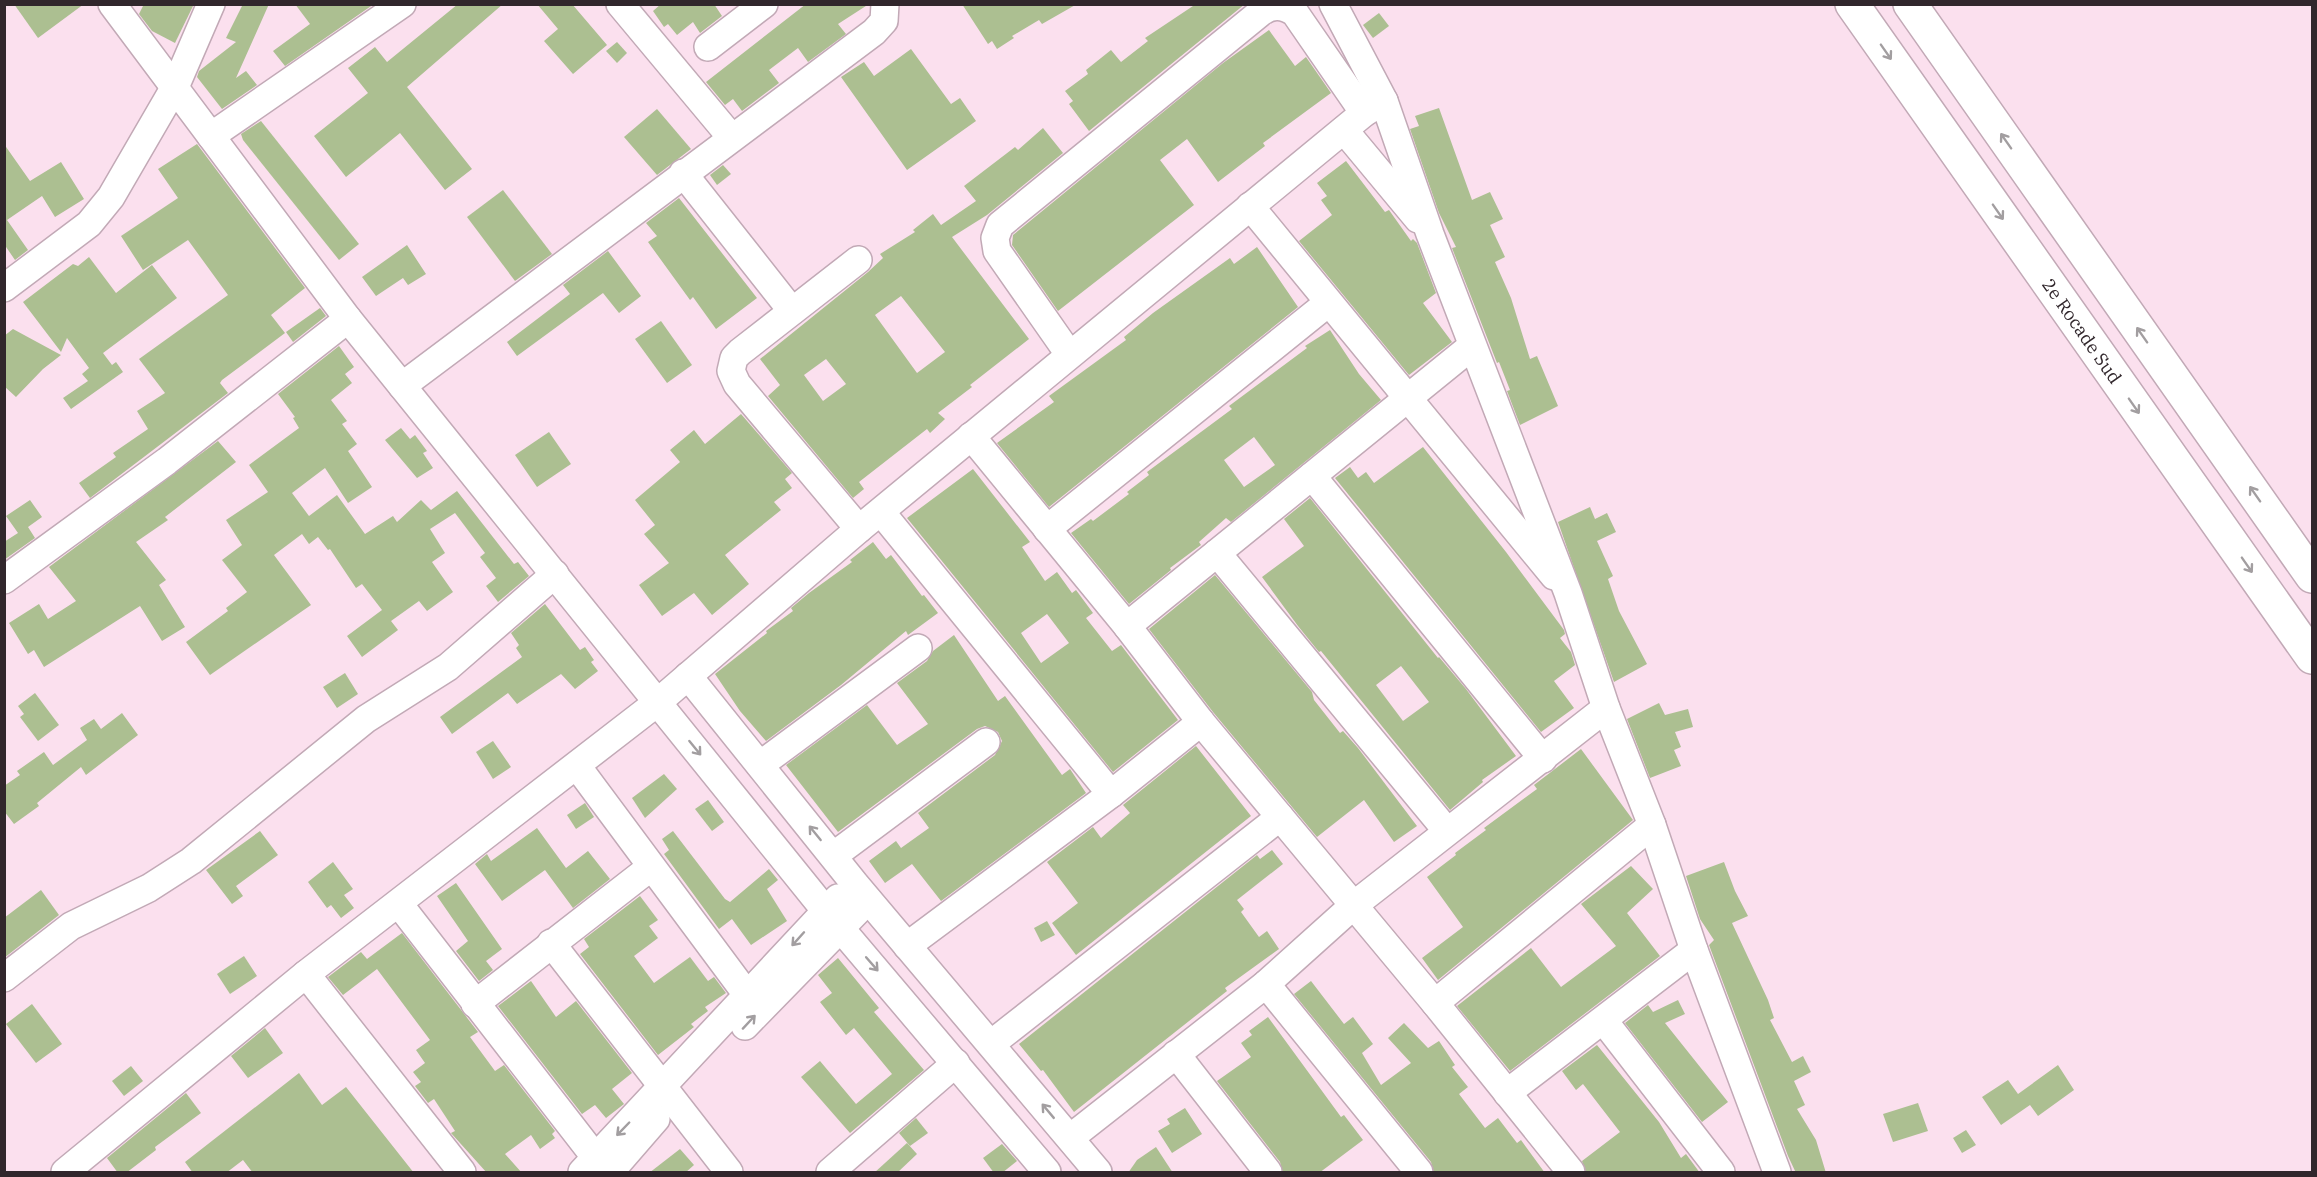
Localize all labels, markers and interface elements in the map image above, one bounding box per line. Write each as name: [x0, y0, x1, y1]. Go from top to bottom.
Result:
one-way arrow: [1880, 44, 1892, 60]
one-way arrow: [2000, 133, 2012, 149]
one-way arrow: [1992, 203, 2004, 219]
street label: 2e Rocade Sud: [2037, 274, 2127, 388]
one-way arrow: [2136, 327, 2149, 343]
one-way arrow: [2128, 397, 2140, 413]
one-way arrow: [2249, 487, 2261, 503]
one-way arrow: [2241, 556, 2253, 572]
one-way arrow: [688, 740, 702, 755]
one-way arrow: [808, 825, 821, 841]
one-way arrow: [791, 932, 805, 947]
one-way arrow: [865, 956, 878, 972]
one-way arrow: [742, 1014, 756, 1029]
one-way arrow: [1041, 1103, 1054, 1119]
one-way arrow: [616, 1122, 631, 1137]

